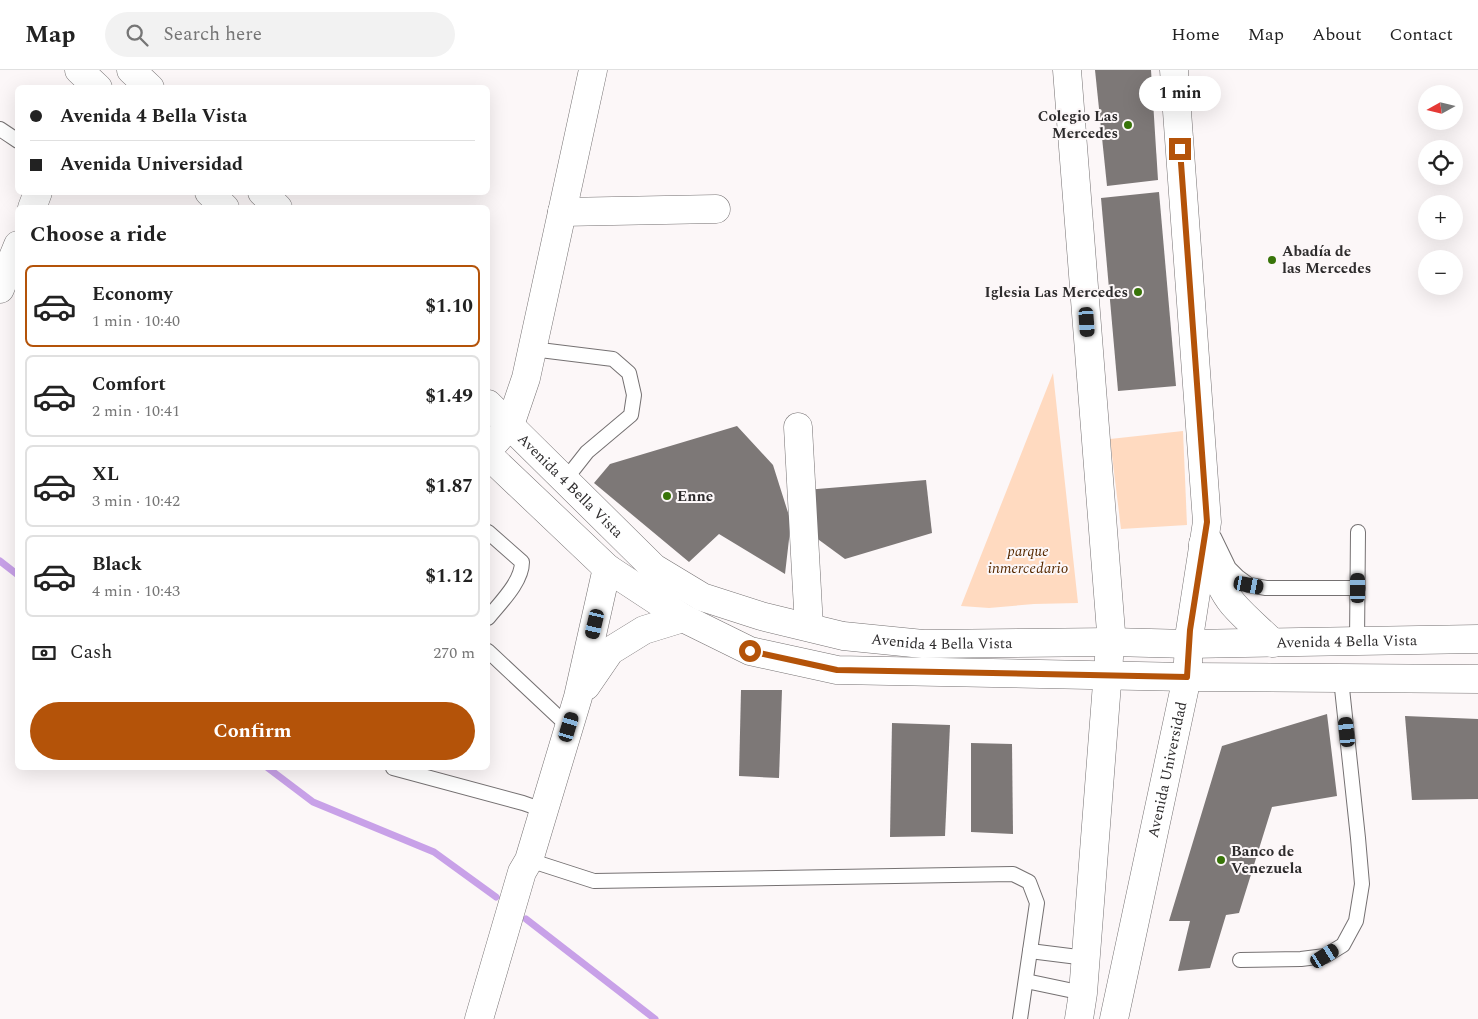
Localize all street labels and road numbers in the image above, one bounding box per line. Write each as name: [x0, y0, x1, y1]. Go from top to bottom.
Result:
street label: Avenida 4 Bella Vista: [512, 428, 629, 544]
street label: Avenida 4 Bella Vista: [870, 627, 1013, 656]
street label: Avenida 4 Bella Vista: [1276, 629, 1418, 654]
street label: Avenida Universidad: [1141, 699, 1193, 840]

